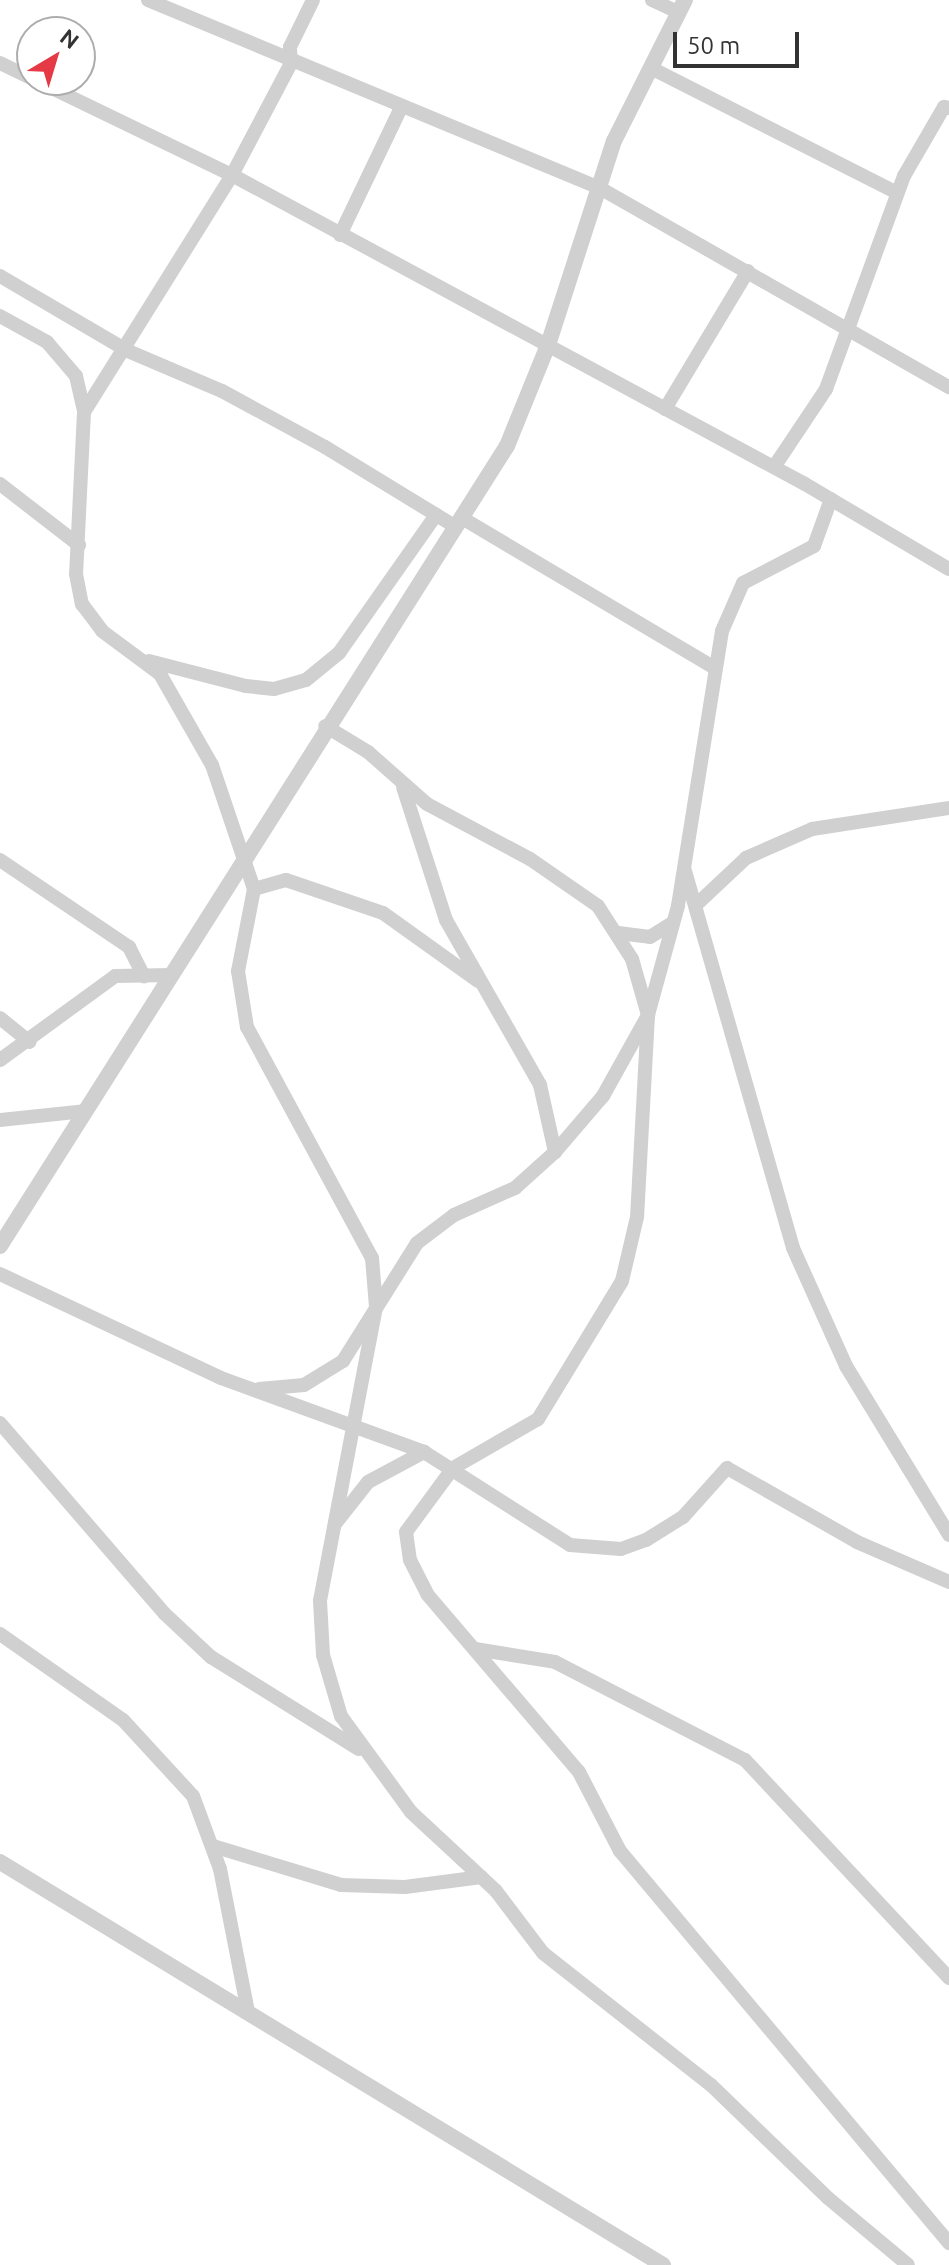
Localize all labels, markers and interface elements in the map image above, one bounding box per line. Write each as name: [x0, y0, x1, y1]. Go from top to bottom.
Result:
north arrow: [16, 16, 96, 96]
scale bar: [677, 16, 803, 66]
text: N: [56, 23, 84, 53]
text: 50 m: [687, 32, 740, 59]

